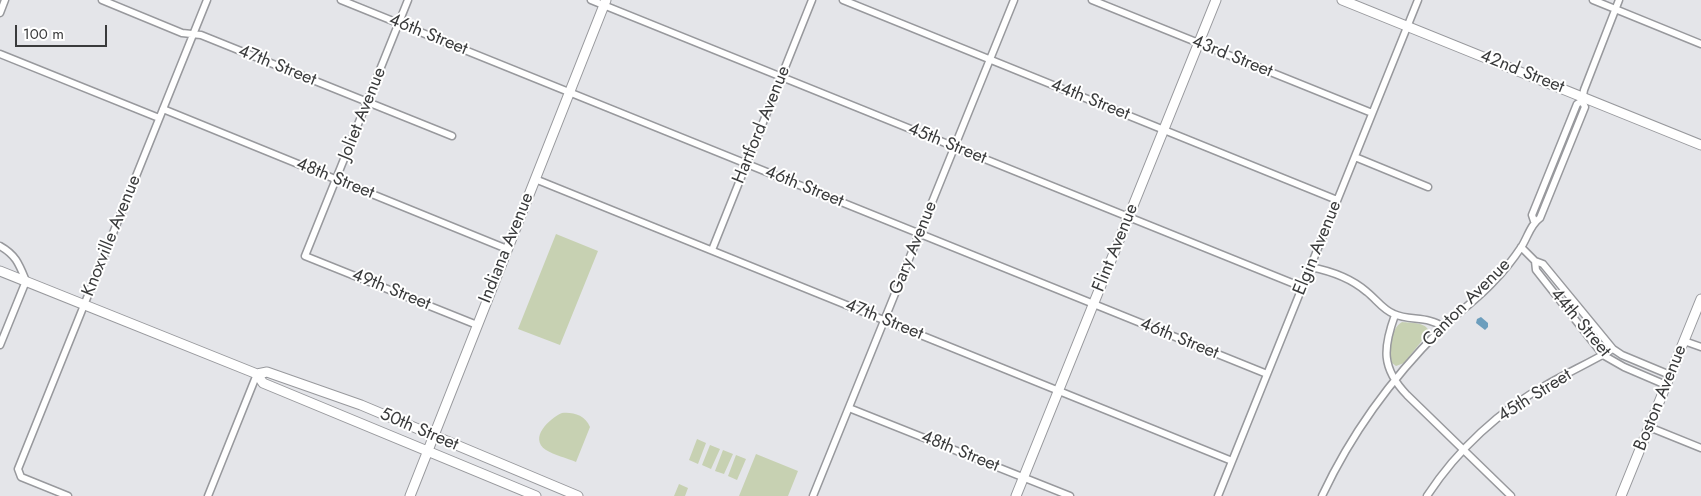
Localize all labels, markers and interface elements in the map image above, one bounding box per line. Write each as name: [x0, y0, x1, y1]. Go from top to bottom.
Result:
street label: 46th Street: [385, 9, 471, 61]
scale bar: [18, 15, 110, 47]
text: 100 m: [23, 23, 64, 45]
street label: 43rd Street: [1189, 31, 1275, 83]
street label: 47th Street: [235, 41, 319, 91]
street label: 42nd Street: [1477, 45, 1567, 99]
street label: Hartford Avenue: [729, 63, 795, 187]
street label: Joliet Avenue: [335, 65, 391, 163]
street label: 44th Street: [1047, 74, 1133, 126]
street label: 45th Street: [905, 118, 989, 170]
street label: 48th Street: [293, 154, 377, 204]
street label: 46th Street: [761, 161, 847, 213]
street label: Knoxville Avenue: [78, 172, 146, 300]
street label: Indiana Avenue: [475, 190, 539, 306]
street label: Gary Avenue: [885, 198, 943, 298]
street label: Elgin Avenue: [1289, 198, 1347, 298]
street label: Flint Avenue: [1089, 201, 1143, 295]
street label: Canton Avenue: [1419, 255, 1515, 351]
street label: 49th Street: [348, 264, 434, 316]
street label: 44th Street: [1545, 284, 1615, 362]
street label: 47th Street: [842, 295, 926, 345]
street label: 46th Street: [1136, 313, 1222, 365]
street label: Boston Avenue: [1630, 342, 1692, 454]
street label: 45th Street: [1494, 365, 1576, 427]
street label: 50th Street: [377, 404, 461, 456]
street label: 48th Street: [918, 427, 1002, 477]

